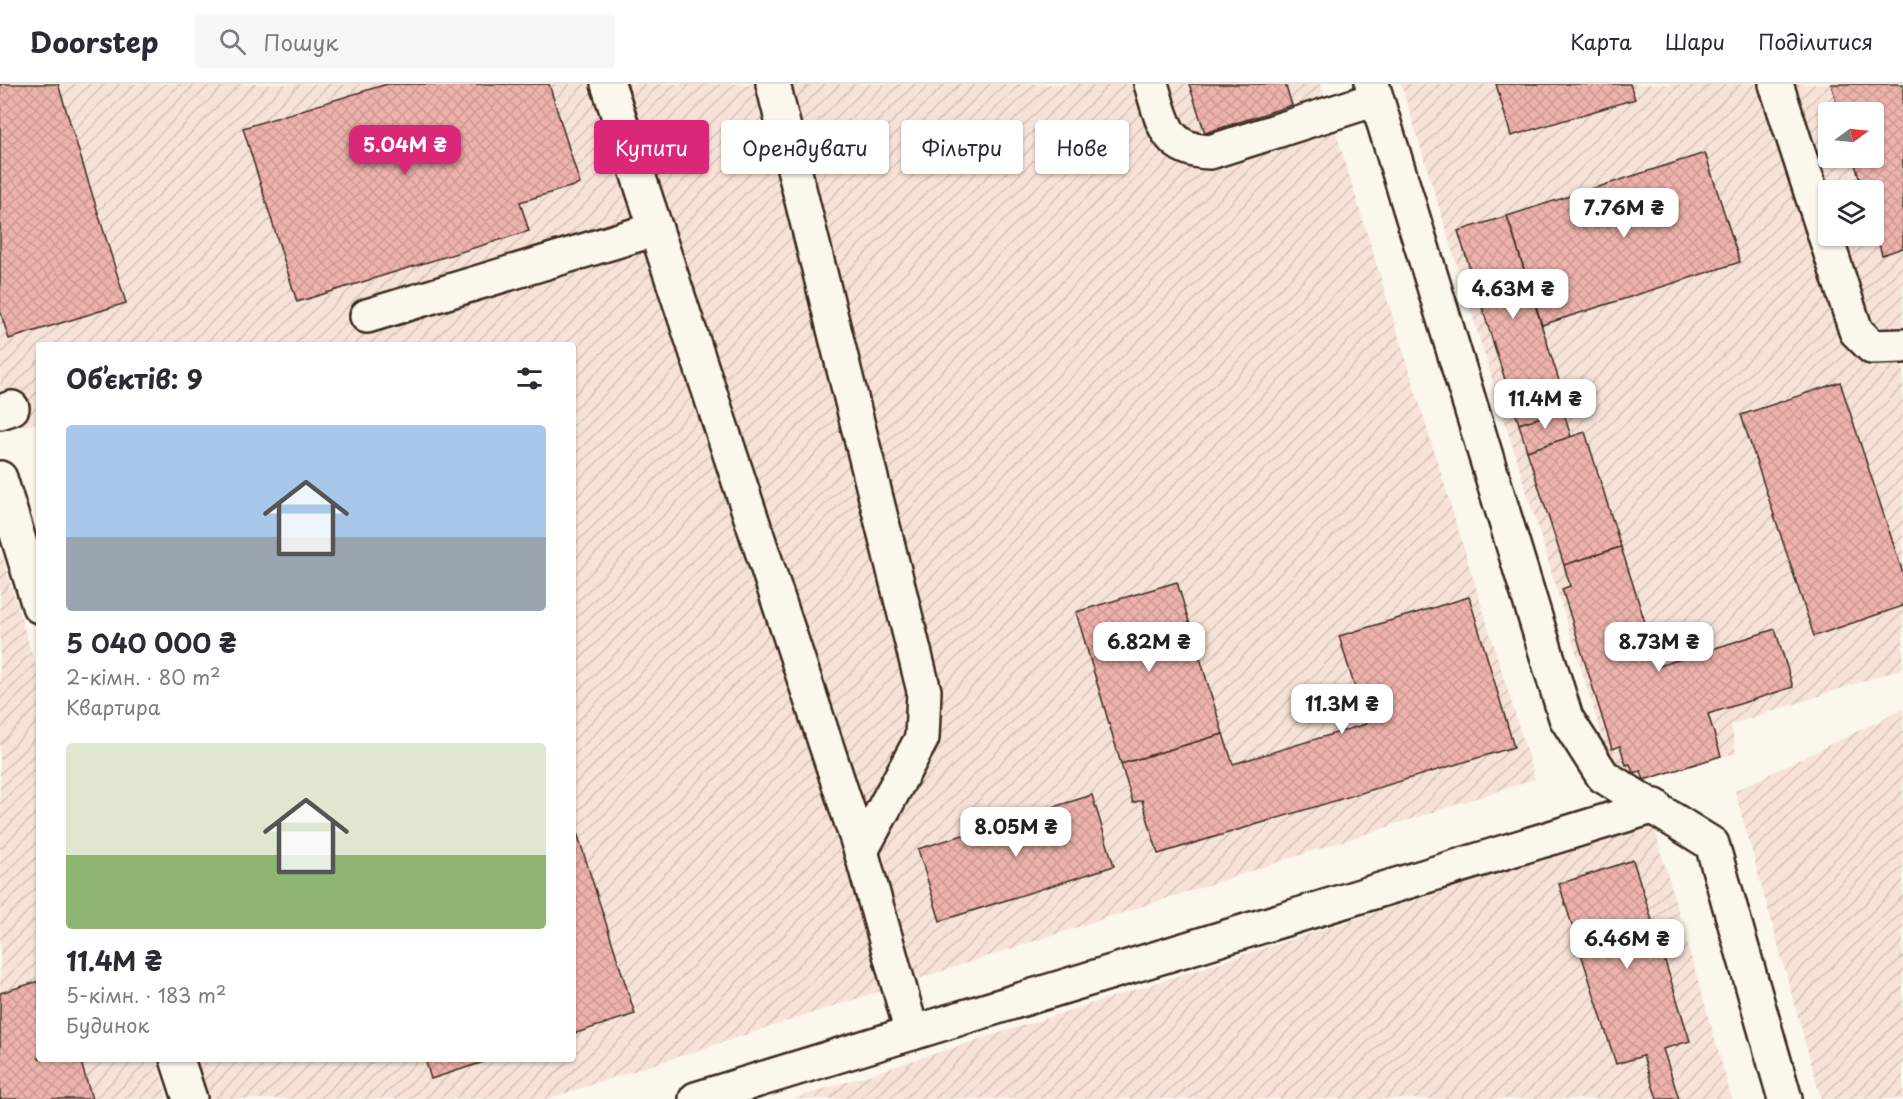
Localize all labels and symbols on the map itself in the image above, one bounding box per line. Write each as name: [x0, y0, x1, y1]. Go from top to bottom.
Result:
north arrow: [1818, 102, 1884, 168]
pin: 5.04M ₴: [350, 125, 460, 176]
pin: 7.76M ₴: [1569, 188, 1679, 239]
pin: 4.63M ₴: [1458, 269, 1568, 320]
pin: 11.4M ₴: [1490, 379, 1600, 430]
pin: 6.82M ₴: [1094, 622, 1204, 673]
pin: 8.73M ₴: [1604, 622, 1714, 673]
pin: 11.3M ₴: [1287, 684, 1397, 735]
pin: 8.05M ₴: [961, 807, 1071, 858]
pin: 6.46M ₴: [1572, 919, 1682, 970]

